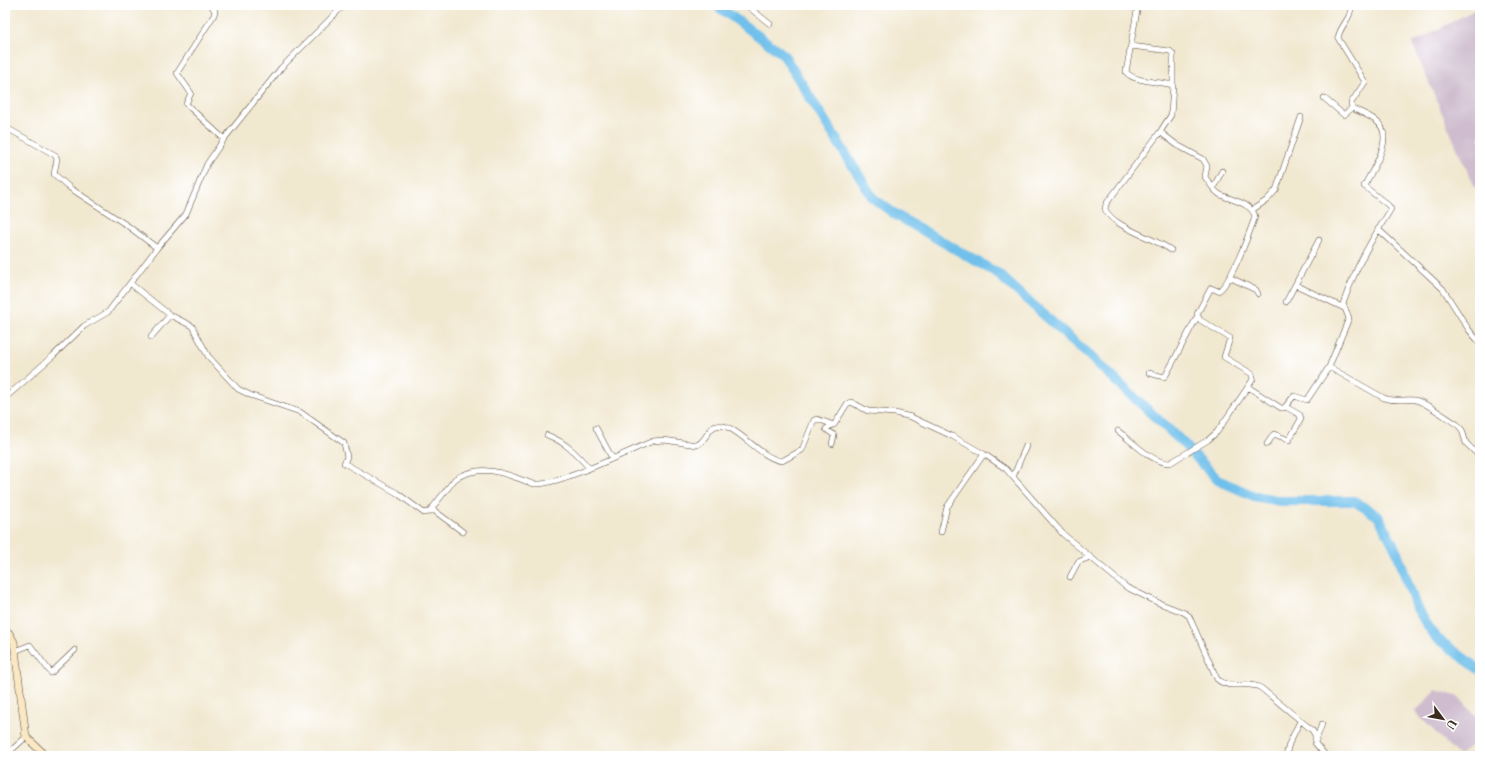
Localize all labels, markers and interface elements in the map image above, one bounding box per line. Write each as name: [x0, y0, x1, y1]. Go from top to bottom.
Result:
north arrow: [1423, 699, 1463, 739]
text: U: [1443, 717, 1460, 732]

